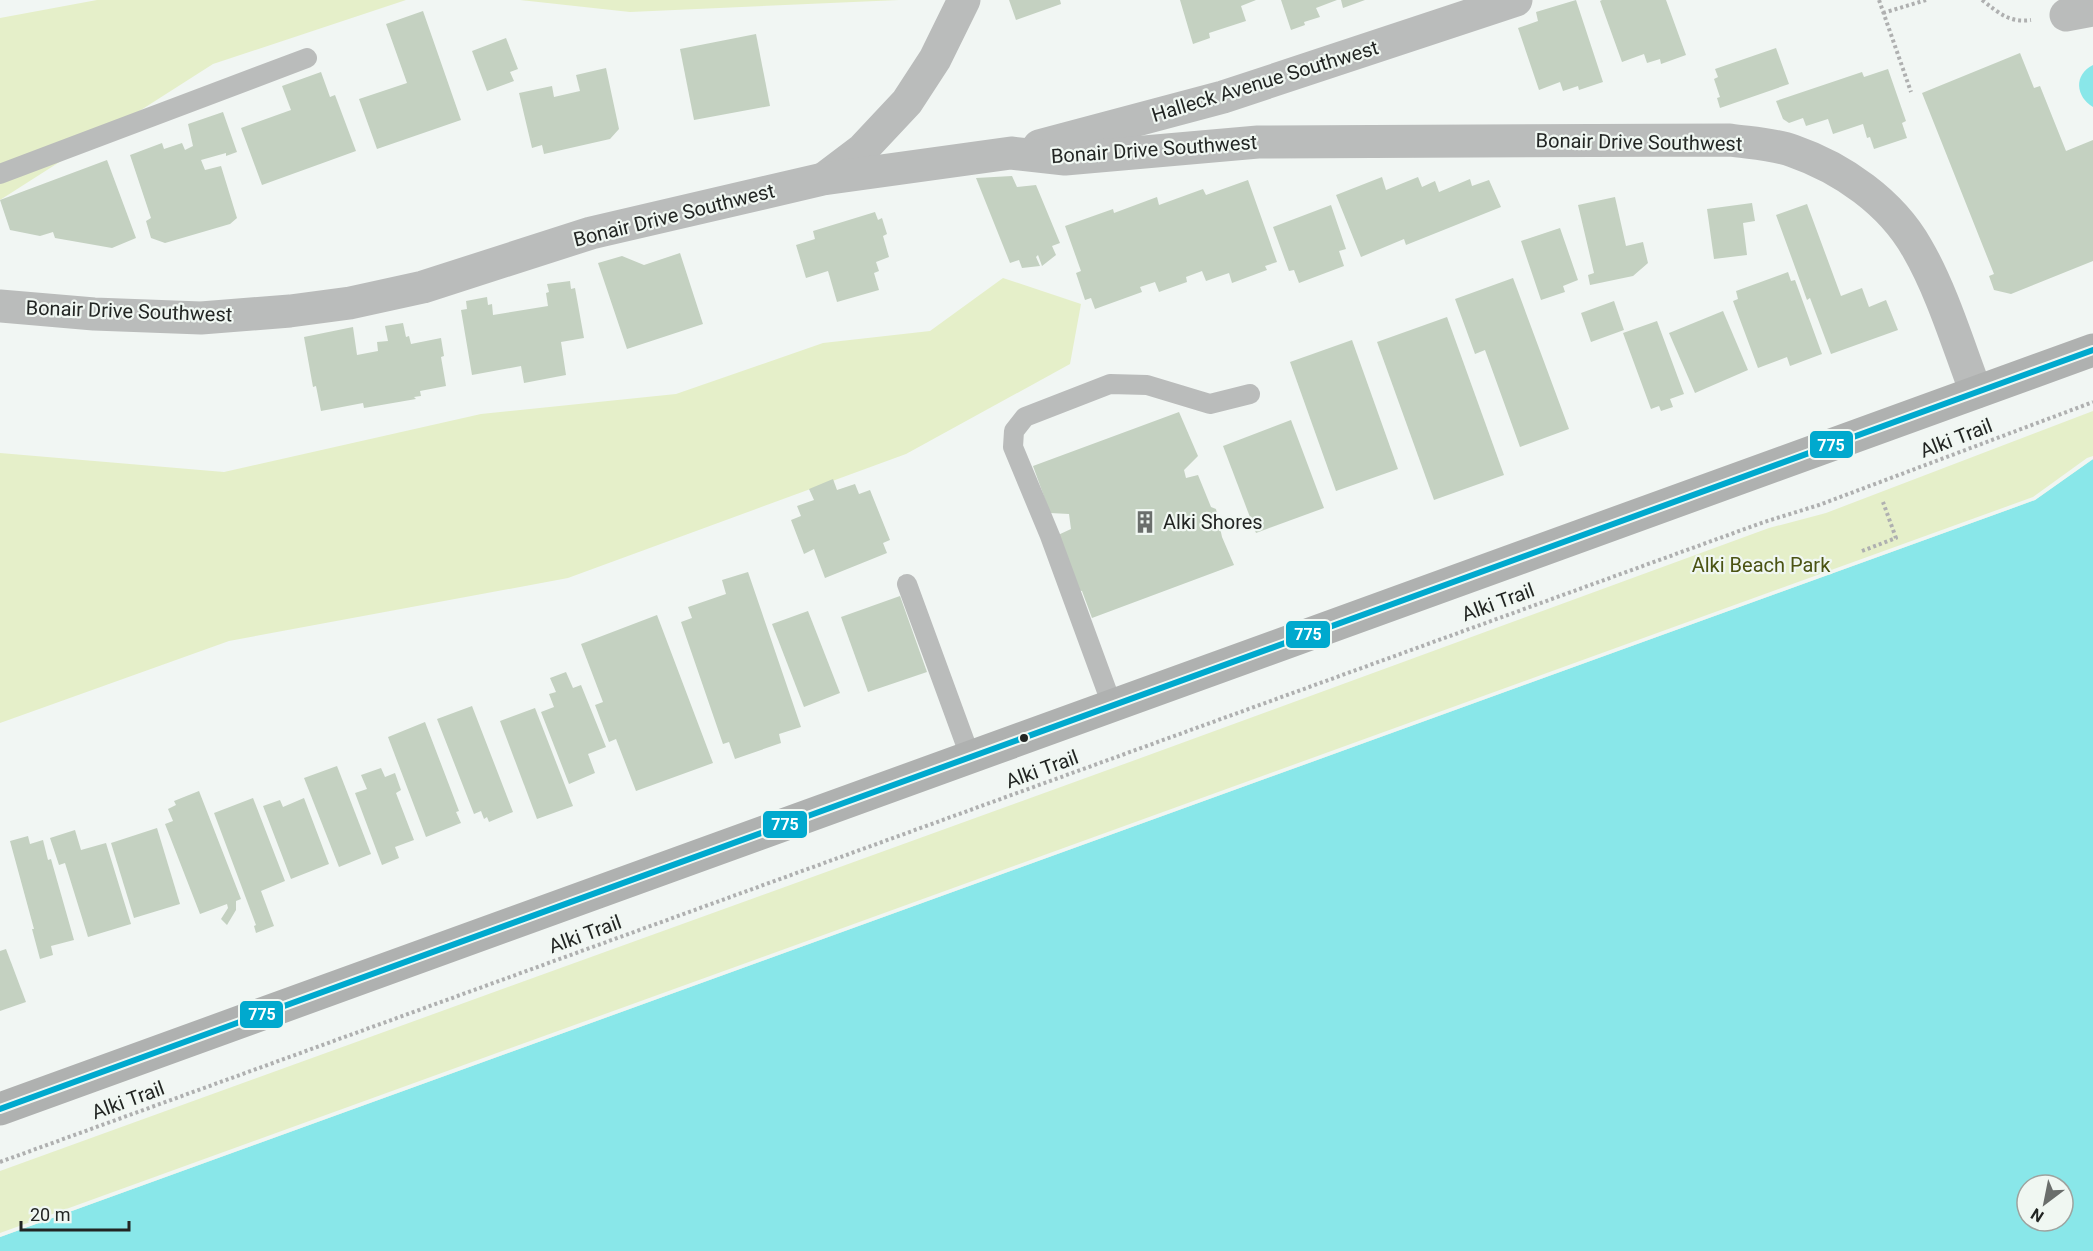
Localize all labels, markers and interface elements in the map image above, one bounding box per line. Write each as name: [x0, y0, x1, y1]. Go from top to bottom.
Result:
street label: Halleck Avenue Southwest: [1149, 35, 1381, 127]
street label: Bonair Drive Southwest: [1535, 128, 1743, 156]
street label: Bonair Drive Southwest: [1050, 130, 1258, 168]
street label: Bonair Drive Southwest: [571, 178, 777, 252]
street label: Bonair Drive Southwest: [25, 295, 233, 327]
street label: Alki Trail: [1916, 413, 1996, 463]
line badge: 775: [1809, 430, 1854, 459]
text: 775: [1817, 436, 1845, 455]
building icon: Alki Shores: [1132, 509, 1158, 535]
place label: Alki Shores: [1163, 510, 1263, 534]
park label: Alki Beach Park: [1692, 553, 1831, 577]
street label: Alki Trail: [1458, 578, 1538, 626]
line badge: 775: [1285, 620, 1331, 649]
text: 775: [1294, 625, 1322, 644]
unlabelled marker: [1018, 732, 1030, 744]
street label: Alki Trail: [1002, 745, 1082, 793]
line badge: 775: [762, 810, 808, 839]
text: 775: [771, 815, 799, 834]
street label: Alki Trail: [545, 910, 625, 958]
line badge: 775: [239, 1000, 284, 1029]
text: 775: [248, 1005, 276, 1024]
street label: Alki Trail: [88, 1076, 168, 1124]
north arrow: [2015, 1173, 2075, 1233]
scale bar: [21, 1194, 129, 1232]
text: 20 m: [30, 1204, 70, 1225]
text: N: [2027, 1204, 2047, 1226]

